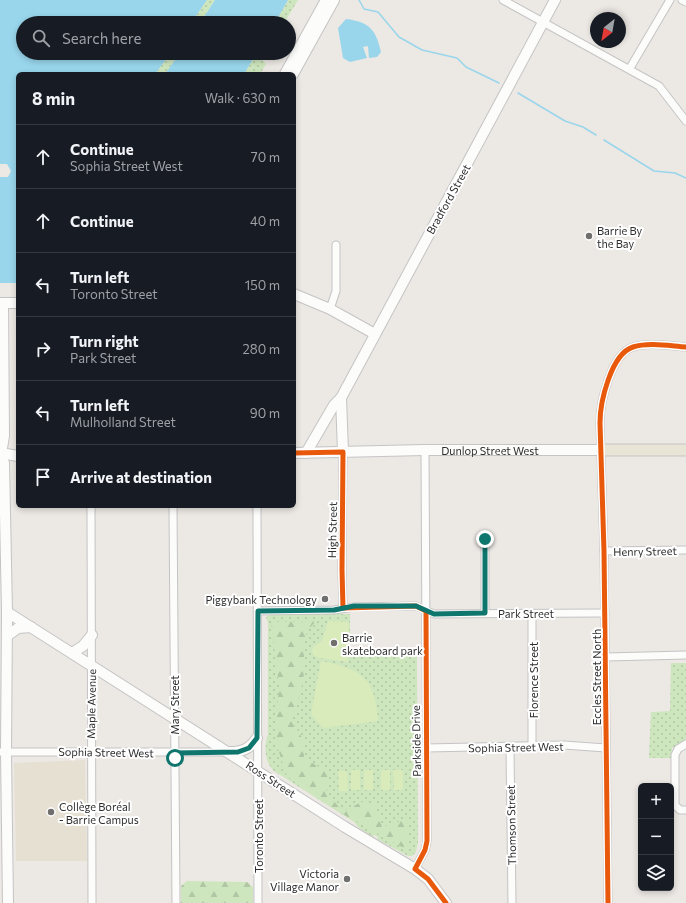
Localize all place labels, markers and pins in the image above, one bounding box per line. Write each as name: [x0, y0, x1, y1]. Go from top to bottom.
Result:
place label: Barrie By the Bay: [597, 224, 642, 250]
marker: Barrie By the Bay: [584, 231, 594, 241]
place label: Piggybank Technology: [205, 593, 317, 606]
marker: Piggybank Technology: [320, 594, 330, 604]
place label: Barrie skateboard park: [342, 631, 423, 657]
marker: Barrie skateboard park: [329, 638, 339, 648]
place label: Collège Boréal - Barrie Campus: [59, 800, 139, 826]
marker: Collège Boréal - Barrie Campus: [46, 807, 56, 817]
place label: Victoria Village Manor: [270, 867, 340, 893]
marker: Victoria Village Manor: [342, 874, 352, 884]

